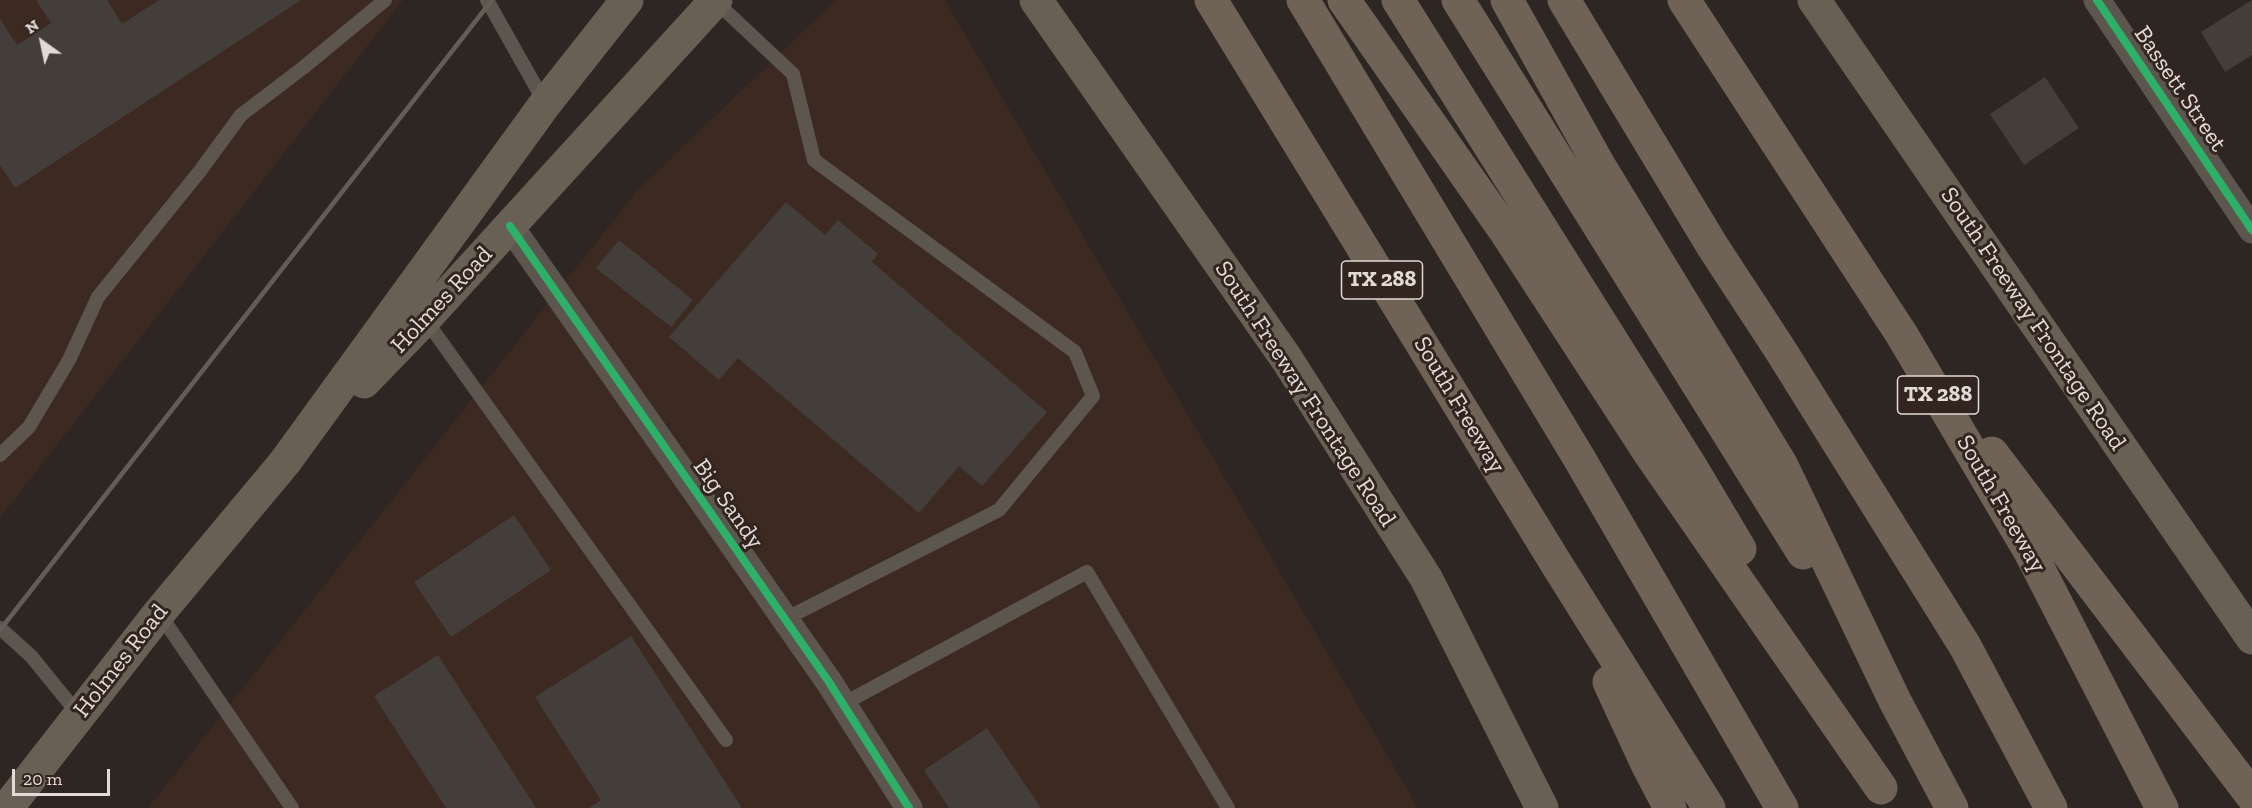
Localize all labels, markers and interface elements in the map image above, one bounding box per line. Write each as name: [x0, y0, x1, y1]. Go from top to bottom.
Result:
north arrow: [12, 12, 72, 72]
text: N: [22, 15, 42, 38]
street label: Bassett Street: [2128, 21, 2232, 157]
street label: South Freeway Frontage Road: [1934, 182, 2132, 456]
street label: Holmes Road: [385, 241, 499, 359]
street label: South Freeway Frontage Road: [1208, 256, 1402, 532]
road number: TX 288: [1342, 261, 1422, 299]
street label: South Freeway: [1407, 332, 1511, 478]
road number: TX 288: [1898, 376, 1978, 414]
street label: South Freeway: [1950, 430, 2052, 578]
street label: Big Sandy: [687, 453, 769, 555]
street label: Holmes Road: [68, 599, 174, 723]
scale bar: [15, 757, 112, 795]
text: 20 m: [23, 768, 62, 790]

